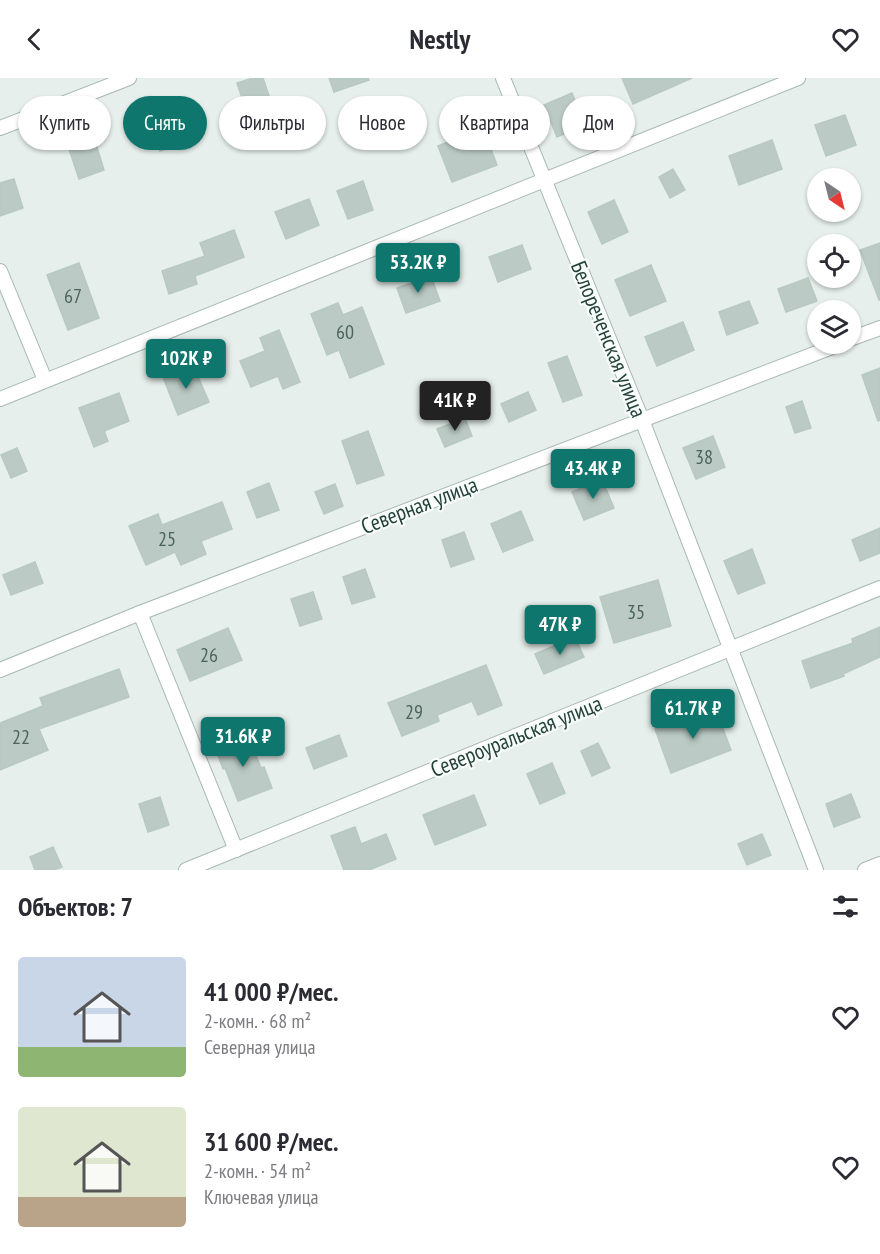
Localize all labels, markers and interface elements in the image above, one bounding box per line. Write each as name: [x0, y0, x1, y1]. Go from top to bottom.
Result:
text: Nestly: [410, 22, 470, 56]
icon: back: [18, 23, 51, 56]
icon: heart: [829, 23, 862, 56]
chip: Купить: [18, 96, 111, 150]
chip: Снять: [123, 96, 207, 150]
chip: Фильтры: [219, 96, 326, 150]
chip: Новое: [338, 96, 427, 150]
chip: Квартира: [439, 96, 550, 150]
chip: Дом: [562, 96, 635, 150]
north arrow: [807, 168, 861, 222]
map controls: [807, 168, 861, 354]
button: locate: [807, 234, 861, 288]
pin: 53.2K ₽: [363, 243, 473, 294]
text: 53.2K ₽: [390, 249, 446, 275]
street label: Белореченская улица: [565, 257, 653, 421]
house number: 67: [64, 283, 82, 309]
button: layers: [807, 300, 861, 354]
house number: 60: [336, 319, 354, 345]
pin: 102K ₽: [137, 339, 235, 390]
text: 102K ₽: [160, 345, 212, 371]
pin: 41K ₽: [413, 381, 497, 432]
text: 41K ₽: [434, 387, 476, 413]
house number: 38: [695, 444, 713, 470]
pin: 43.4K ₽: [538, 449, 648, 500]
text: 43.4K ₽: [565, 455, 621, 481]
street label: Северная улица: [357, 470, 481, 540]
house number: 25: [158, 526, 176, 552]
house number: 35: [627, 599, 645, 625]
pin: 47K ₽: [518, 605, 602, 656]
text: 47K ₽: [539, 611, 581, 637]
house number: 26: [200, 642, 218, 668]
street label: Североуральская улица: [426, 689, 606, 783]
pin: 61.7K ₽: [638, 689, 748, 740]
text: 61.7K ₽: [665, 695, 721, 721]
house number: 29: [405, 699, 423, 725]
pin: 31.6K ₽: [188, 717, 298, 768]
text: 31.6K ₽: [215, 723, 271, 749]
house number: 22: [12, 724, 30, 750]
text: Объектов: 7: [18, 890, 133, 923]
icon: filters: [829, 890, 862, 923]
text: 41 000 ₽/мес.: [204, 975, 338, 1008]
icon: home: [66, 981, 138, 1053]
icon: heart: [829, 1001, 862, 1034]
text: 2-комн. · 68 m²: [204, 1008, 311, 1034]
text: Северная улица: [204, 1034, 315, 1060]
text: 31 600 ₽/мес.: [204, 1125, 338, 1158]
icon: home: [66, 1131, 138, 1203]
icon: heart: [829, 1151, 862, 1184]
text: 2-комн. · 54 m²: [204, 1158, 311, 1184]
text: Ключевая улица: [204, 1184, 319, 1210]

